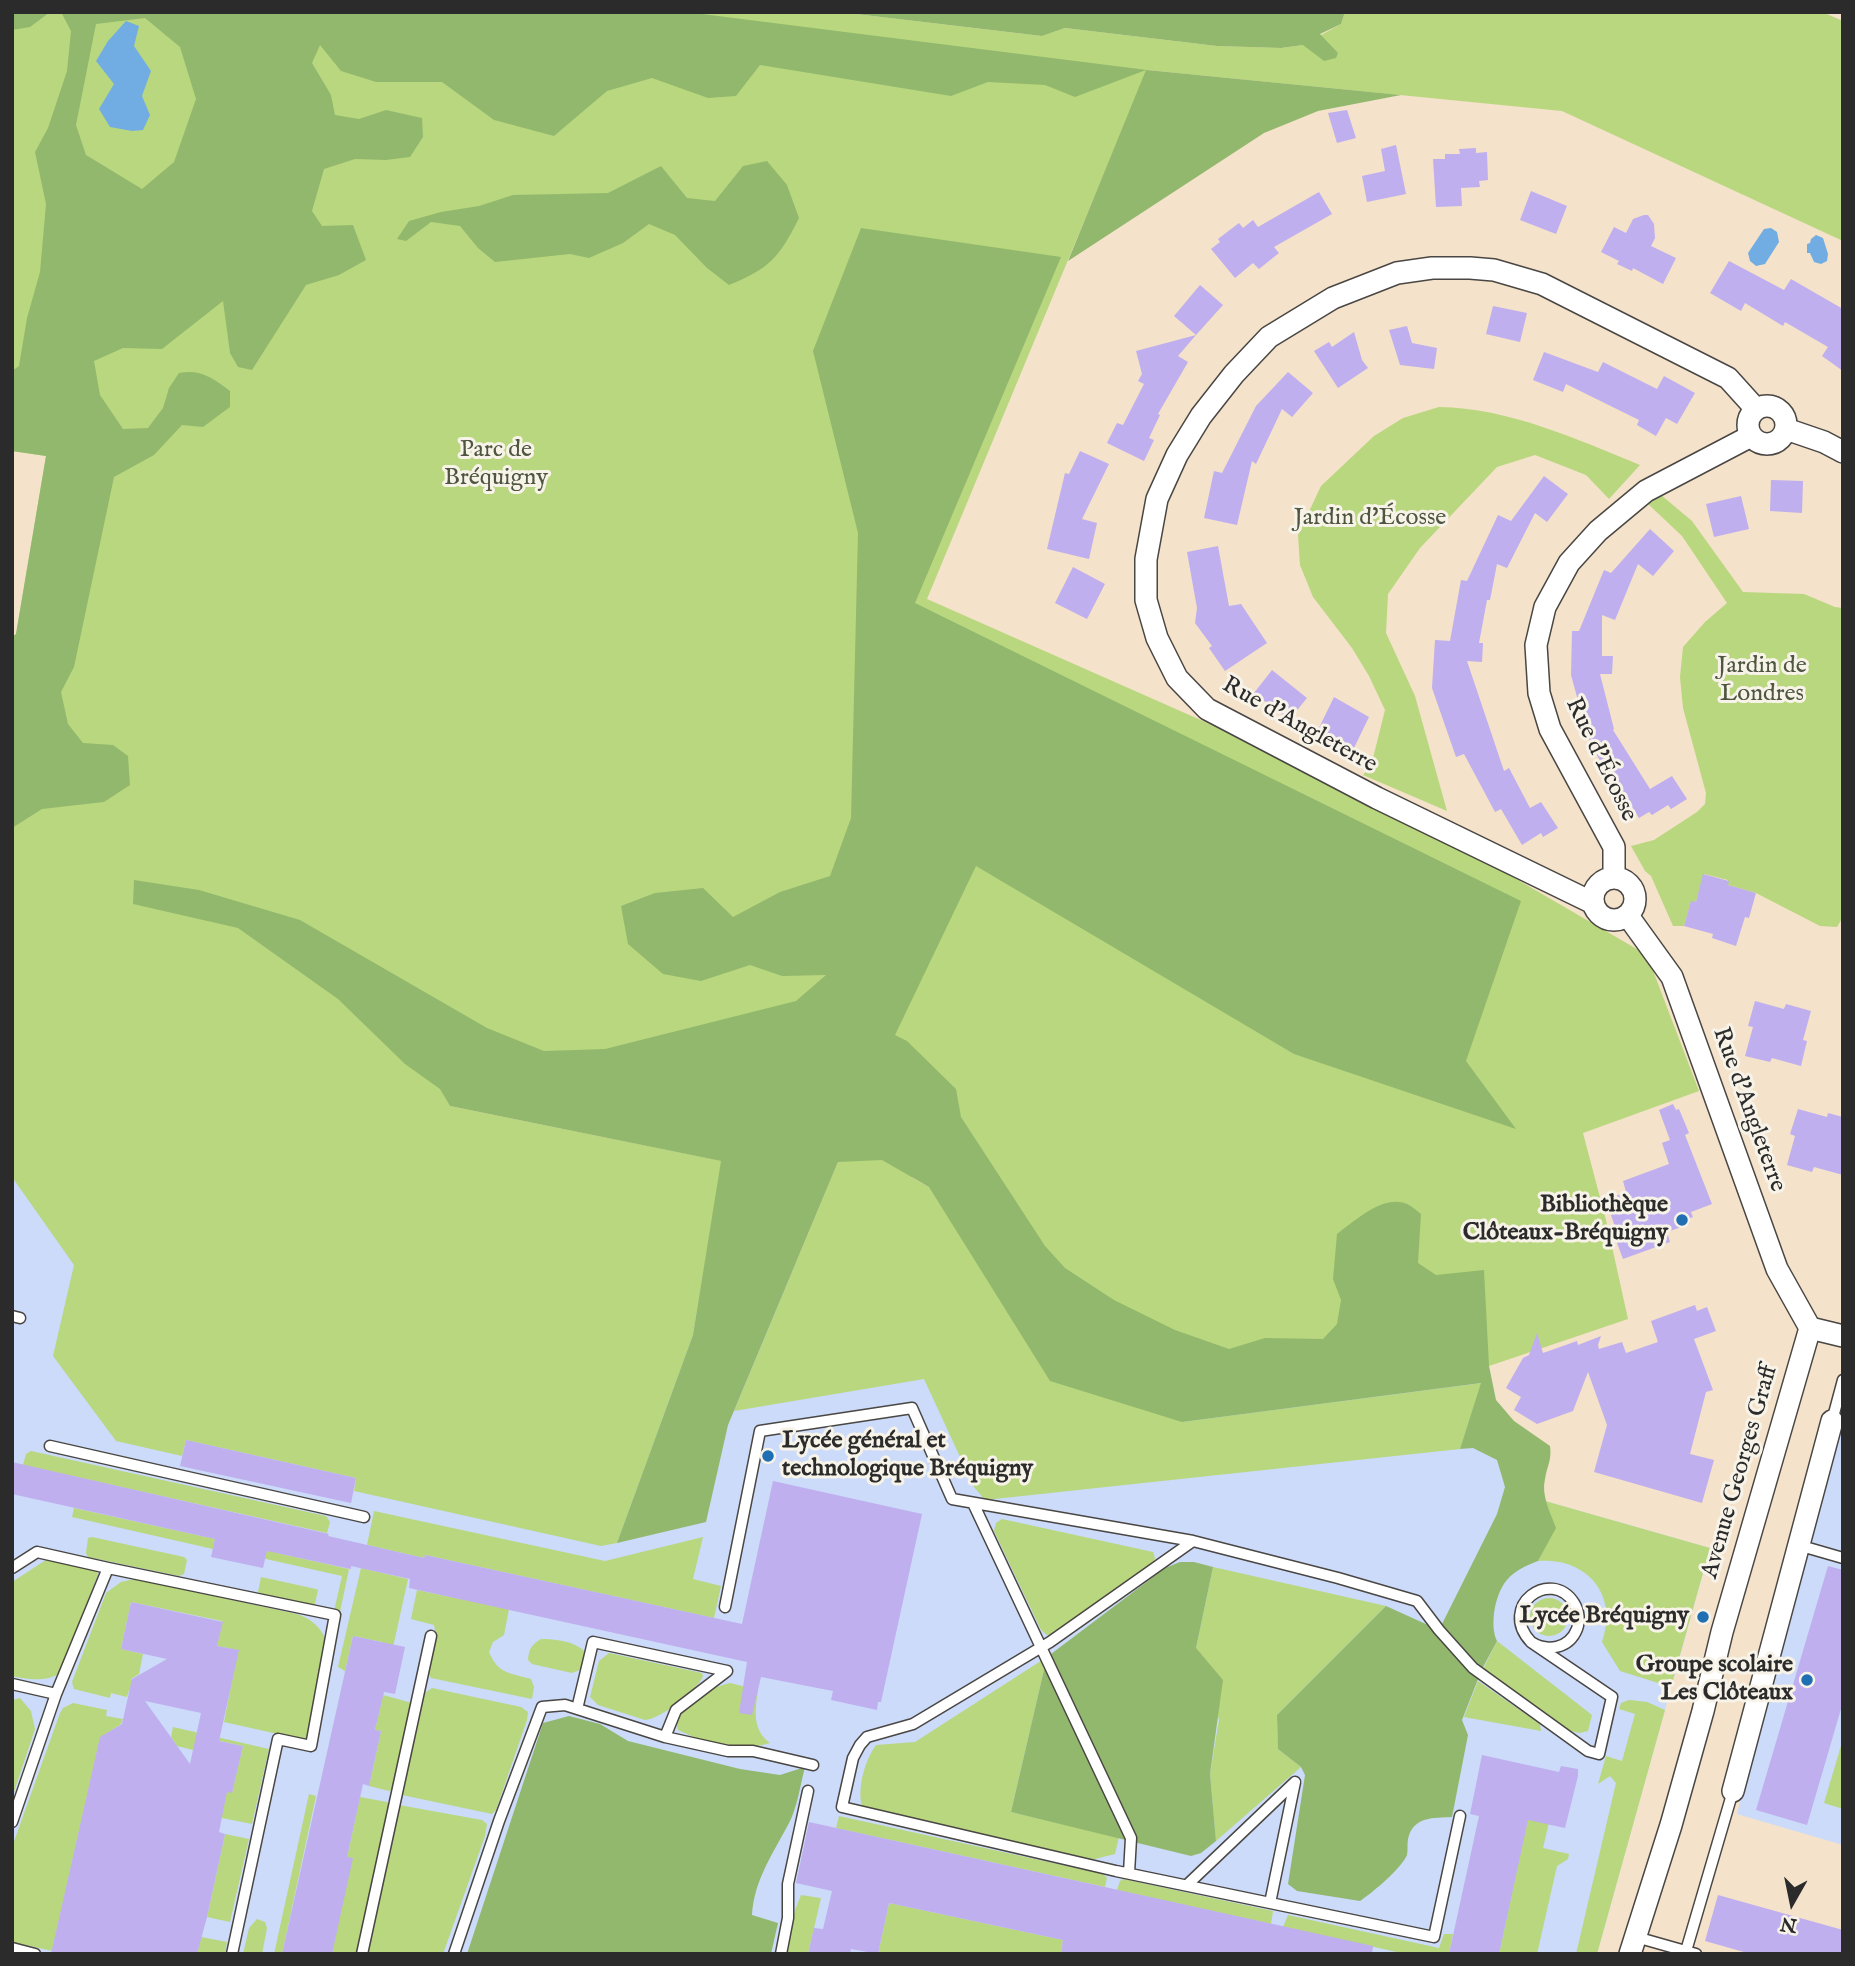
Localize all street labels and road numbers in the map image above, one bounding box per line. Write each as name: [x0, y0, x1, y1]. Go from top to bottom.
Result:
street label: Rue d'Angleterre: [1217, 672, 1381, 780]
street label: Rue d'Écosse: [1558, 693, 1642, 827]
street label: Rue d'Angleterre: [1705, 1024, 1791, 1196]
street label: Avenue Georges Graff: [1697, 1362, 1785, 1582]

